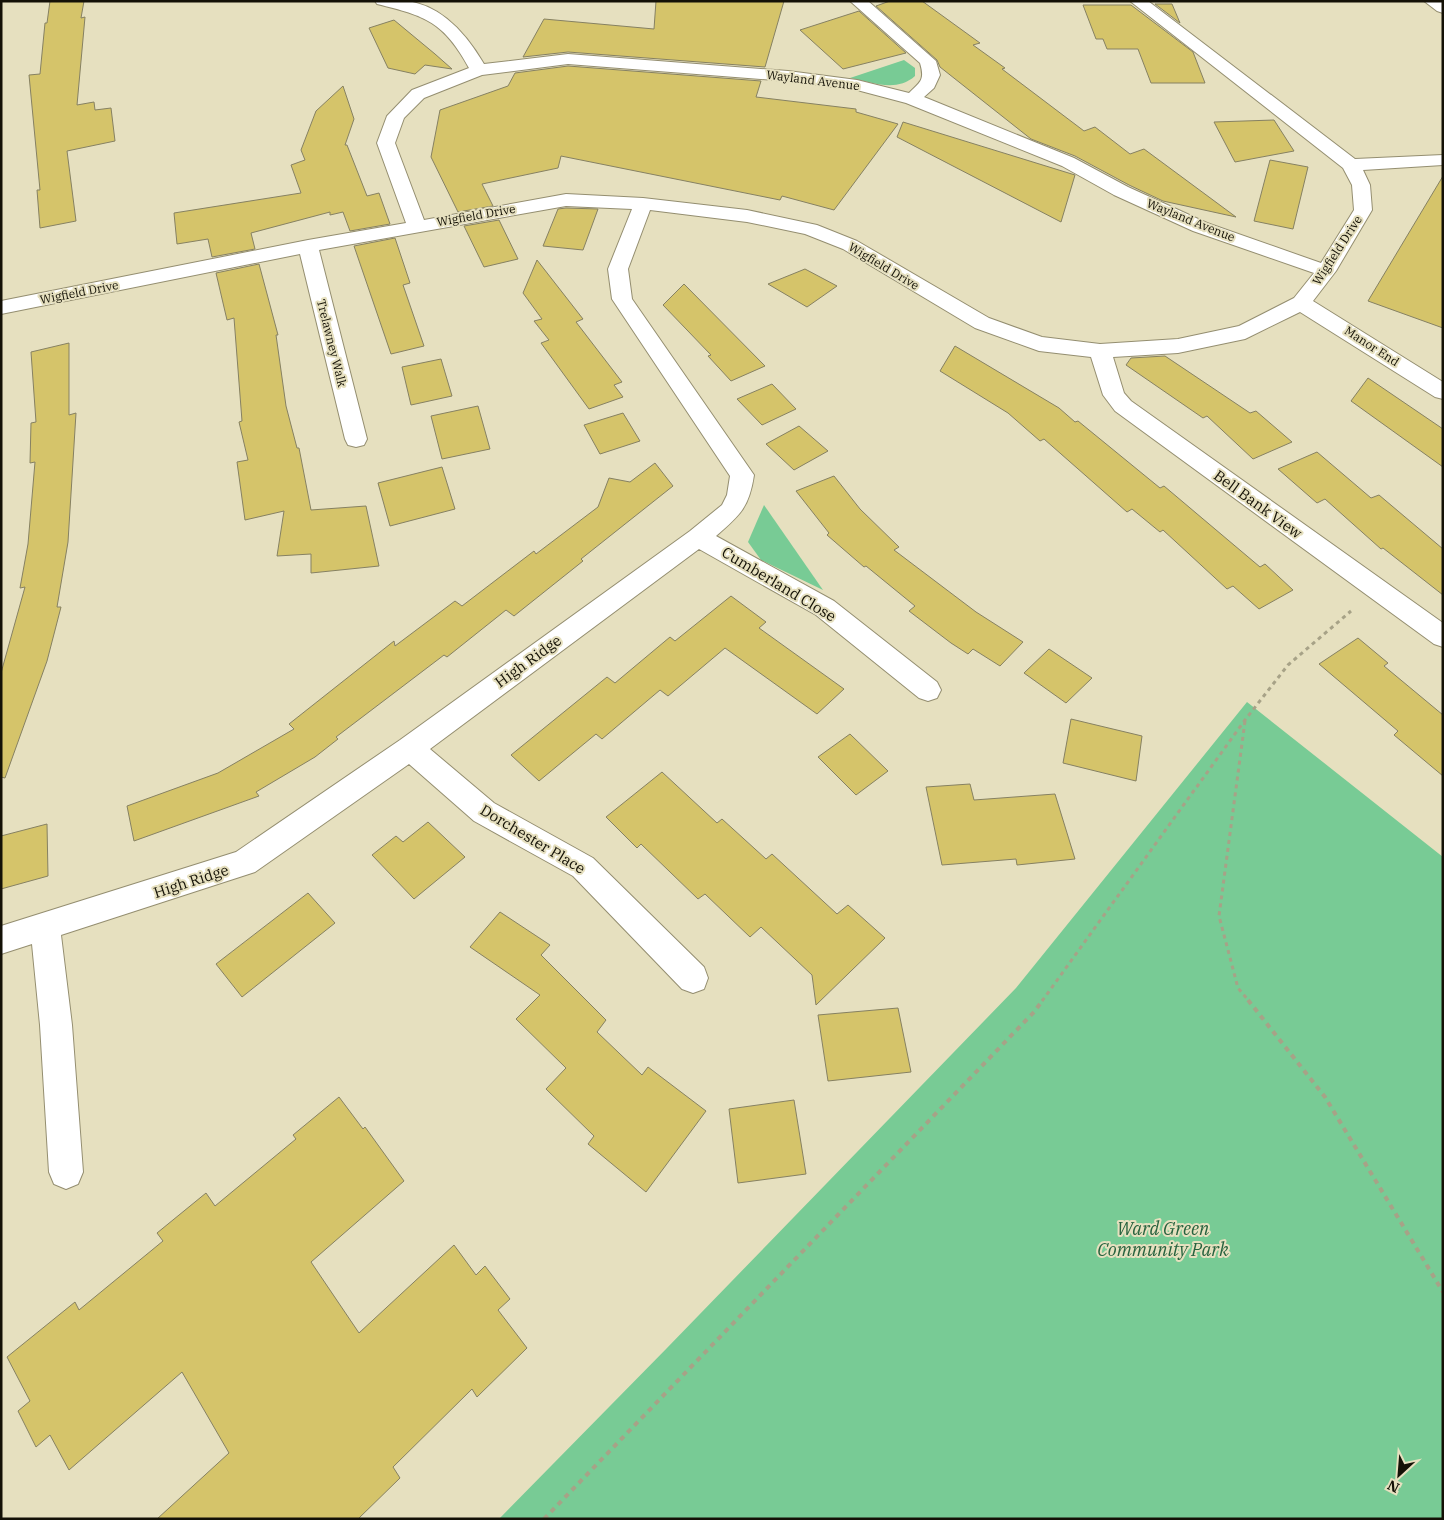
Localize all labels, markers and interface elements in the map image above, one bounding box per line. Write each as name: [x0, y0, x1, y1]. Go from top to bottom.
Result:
street label: Wayland Avenue: [766, 67, 860, 93]
street label: Wayland Avenue: [1145, 195, 1237, 245]
street label: Wigfield Drive: [435, 201, 517, 229]
street label: Wigfield Drive: [1309, 212, 1365, 288]
street label: Wigfield Drive: [846, 239, 922, 293]
street label: Wigfield Drive: [38, 277, 120, 307]
street label: Trelawney Walk: [314, 297, 350, 389]
street label: Manor End: [1342, 323, 1402, 369]
street label: Bell Bank View: [1210, 466, 1306, 543]
street label: Cumberland Close: [718, 542, 840, 626]
street label: High Ridge: [491, 631, 565, 691]
street label: Dorchester Place: [477, 800, 589, 878]
street label: High Ridge: [151, 860, 231, 902]
park label: Ward Green Community Park: [1097, 1217, 1229, 1261]
north arrow: [1374, 1450, 1424, 1500]
text: N: [1384, 1476, 1402, 1497]

